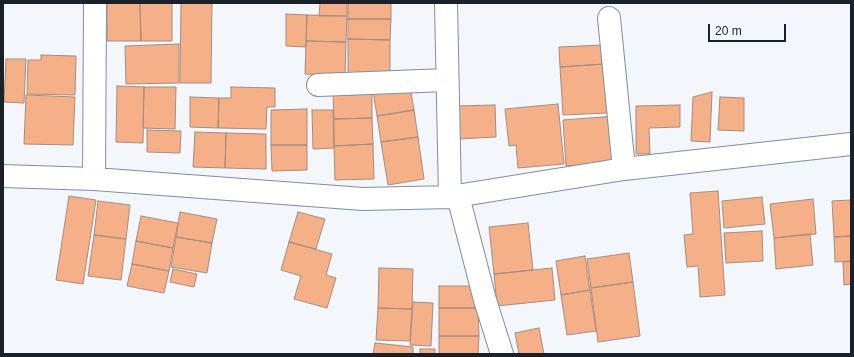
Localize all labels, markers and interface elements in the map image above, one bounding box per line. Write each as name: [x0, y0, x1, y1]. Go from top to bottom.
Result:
scale bar: [710, 16, 788, 42]
text: 20 m: [715, 24, 742, 38]

